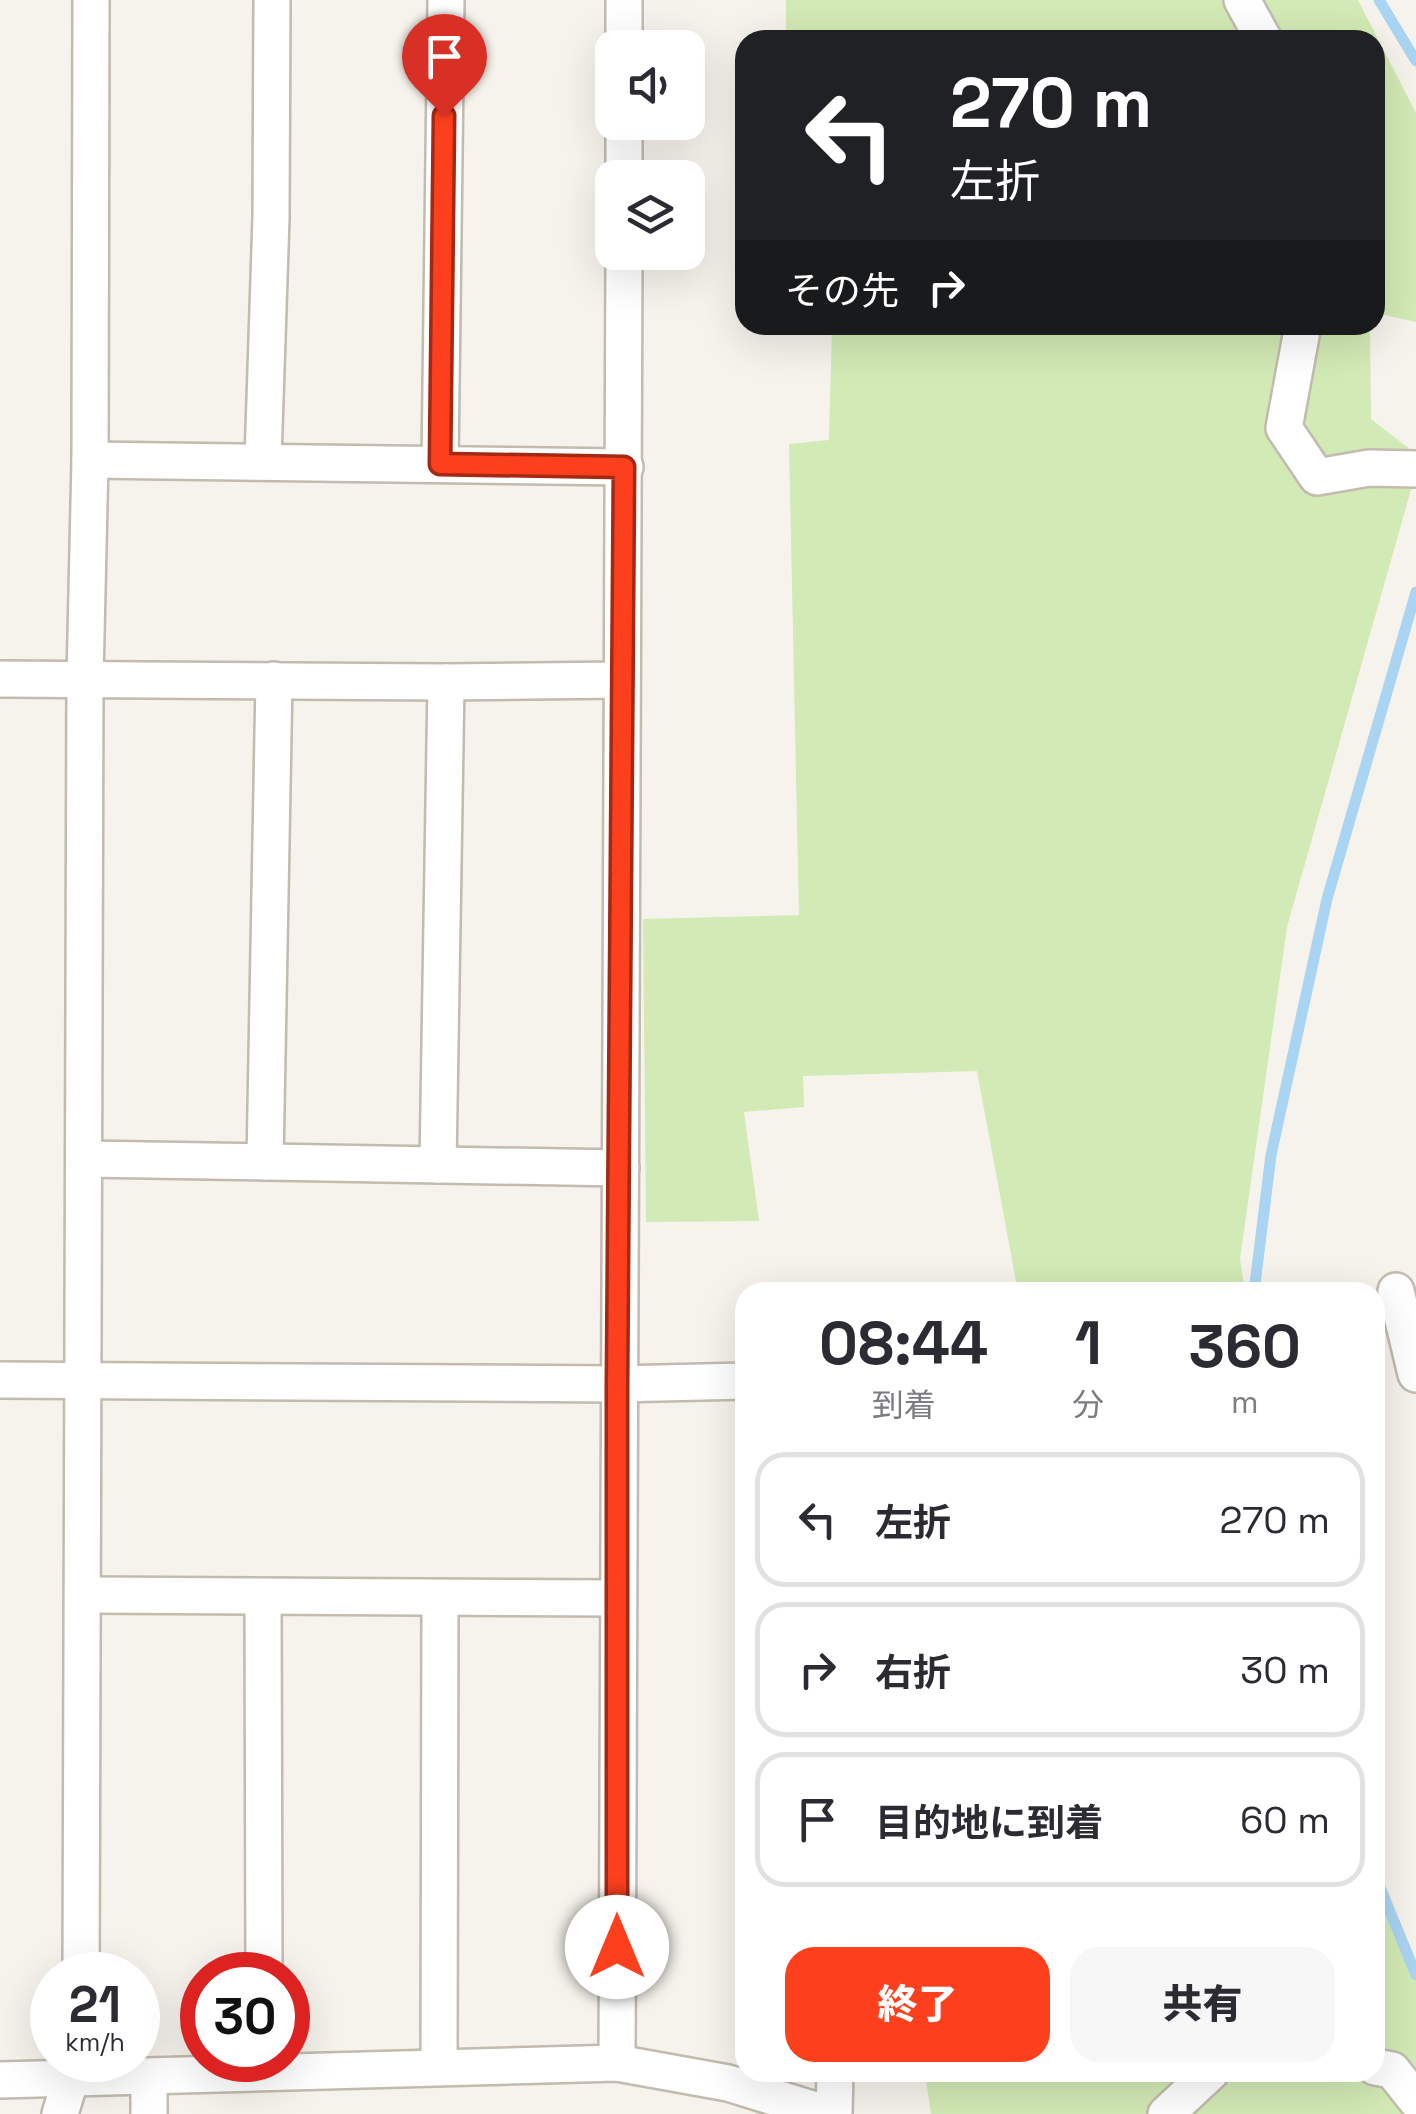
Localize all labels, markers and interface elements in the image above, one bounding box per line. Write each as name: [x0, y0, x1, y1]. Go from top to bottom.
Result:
pin: [402, 14, 487, 117]
icon: arrive: [417, 29, 472, 84]
map controls: [595, 30, 705, 270]
button: sound: [595, 30, 705, 140]
text: 270 m: [950, 58, 1152, 147]
icon: left: [785, 70, 915, 200]
text: 左折: [950, 153, 1040, 210]
button: layers: [595, 160, 705, 270]
icon: right: [919, 260, 974, 315]
text: その先: [785, 267, 899, 315]
text: 08:44: [819, 1305, 988, 1382]
text: 1: [1075, 1305, 1102, 1382]
text: 360: [1188, 1308, 1301, 1385]
text: m: [1231, 1382, 1258, 1422]
text: 到着: [872, 1385, 936, 1425]
text: 分: [1072, 1385, 1104, 1425]
icon: left: [790, 1492, 845, 1547]
text: 270 m: [1219, 1496, 1330, 1544]
text: 左折: [875, 1499, 951, 1547]
icon: right: [790, 1642, 845, 1697]
text: 30 m: [1240, 1646, 1330, 1694]
text: 右折: [875, 1649, 951, 1697]
icon: arrive: [790, 1792, 845, 1847]
text: 60 m: [1240, 1796, 1330, 1844]
text: 目的地に到着: [875, 1799, 1103, 1847]
position arrow: [565, 1895, 669, 1999]
button: 終了: [785, 1947, 1050, 2062]
button: 共有: [1070, 1947, 1335, 2062]
speed limit sign: 30: [180, 1952, 310, 2082]
text: 21: [69, 1973, 121, 2037]
text: km/h: [65, 2026, 125, 2058]

